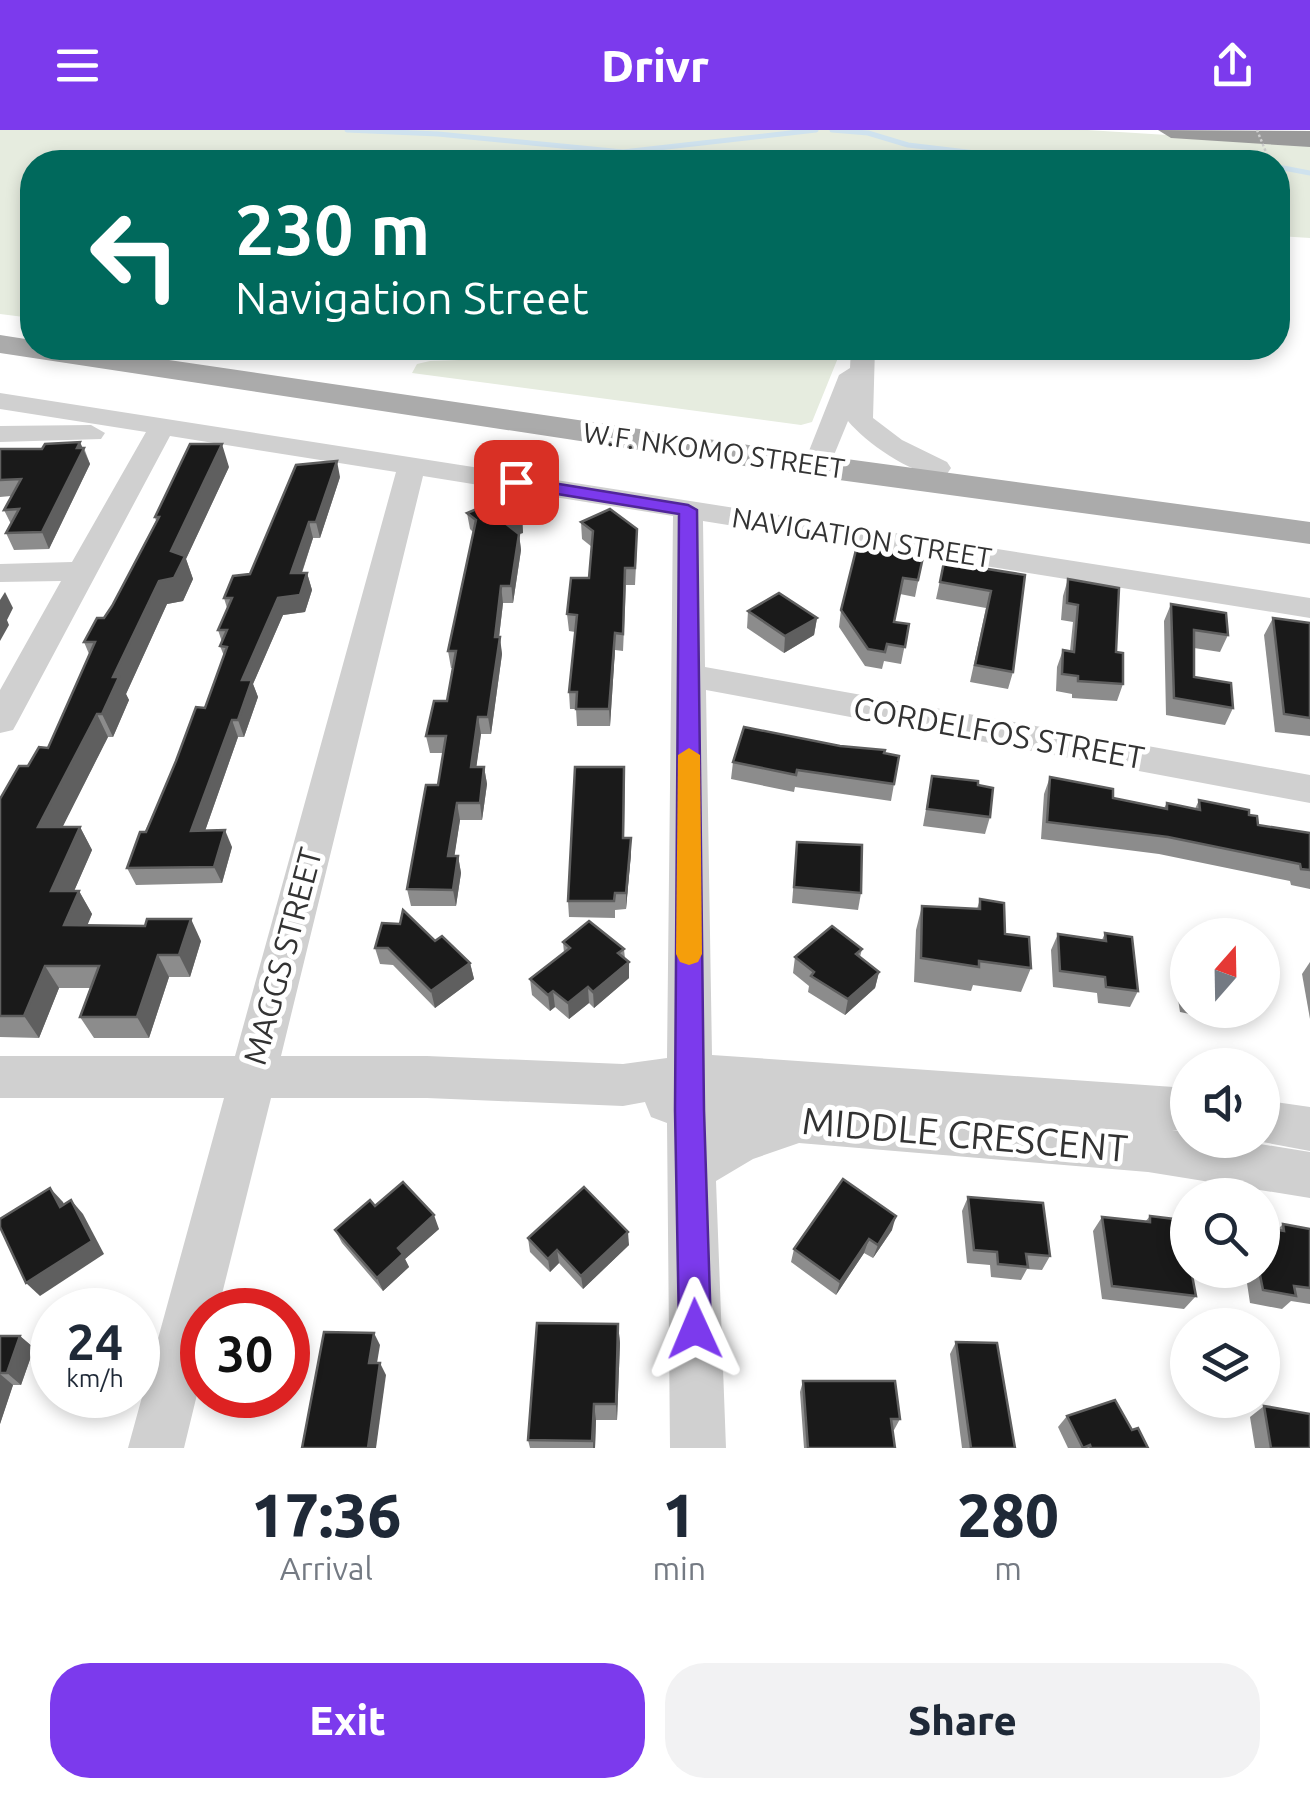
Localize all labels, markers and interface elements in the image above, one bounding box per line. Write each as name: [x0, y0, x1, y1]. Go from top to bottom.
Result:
icon: menu: [50, 38, 105, 93]
icon: share: [1205, 38, 1260, 93]
text: Drivr: [601, 40, 709, 91]
icon: left: [70, 190, 200, 320]
text: 230 m: [235, 190, 430, 268]
text: Navigation Street: [235, 272, 589, 323]
street label: W.F. NKOMO STREET: [581, 416, 847, 484]
pin: [474, 440, 559, 525]
icon: arrive: [489, 455, 544, 510]
street label: NAVIGATION STREET: [730, 501, 994, 573]
street label: CORDELFOS STREET: [851, 689, 1147, 775]
street label: MAGGS STREET: [236, 843, 328, 1068]
north arrow: [1170, 918, 1280, 1028]
map controls: [1170, 918, 1280, 1418]
button: sound: [1170, 1048, 1280, 1158]
street label: MIDDLE CRESCENT: [800, 1099, 1130, 1169]
button: search: [1170, 1178, 1280, 1288]
position arrow: [643, 1277, 747, 1381]
speed limit sign: 30: [180, 1288, 310, 1418]
button: layers: [1170, 1308, 1280, 1418]
text: 24: [67, 1313, 123, 1369]
text: km/h: [66, 1364, 124, 1392]
text: 17:36: [251, 1481, 401, 1548]
text: 1: [662, 1481, 696, 1548]
text: 280: [957, 1481, 1059, 1548]
text: Arrival: [280, 1550, 373, 1586]
text: min: [652, 1550, 706, 1586]
text: m: [994, 1550, 1022, 1586]
button: Exit: [50, 1663, 645, 1778]
button: Share: [665, 1663, 1260, 1778]

